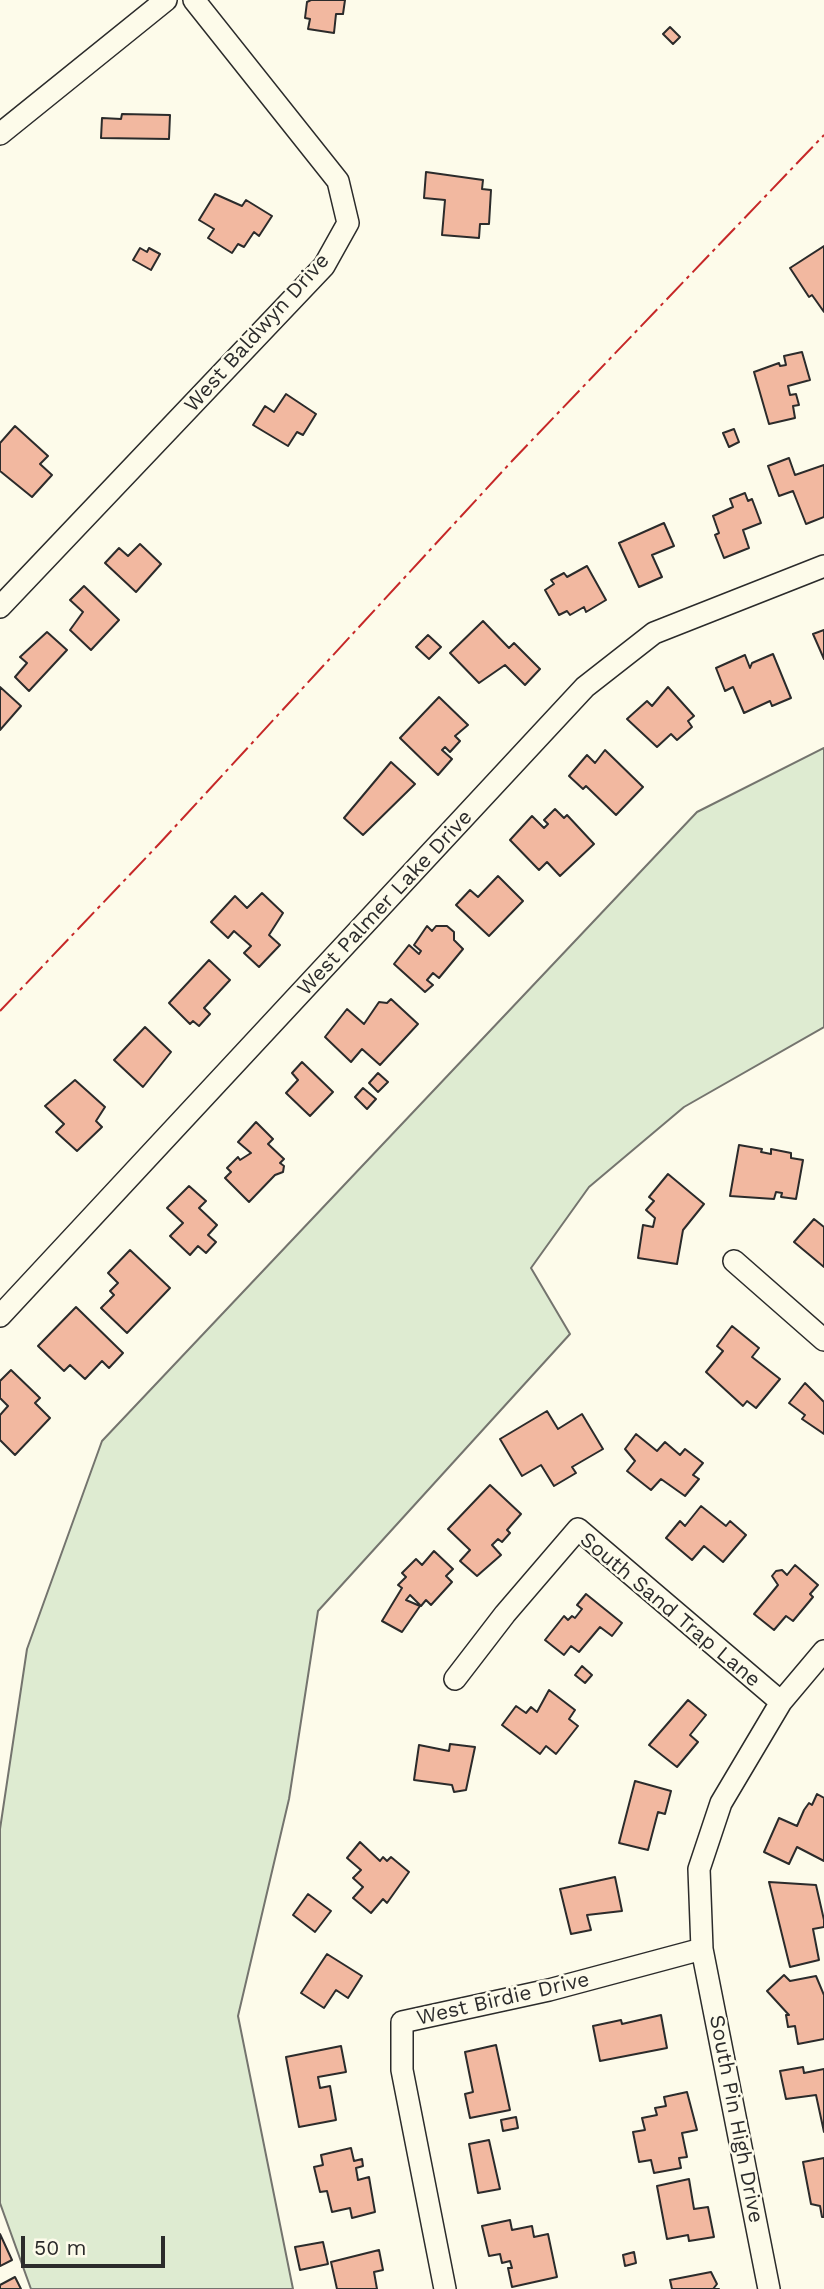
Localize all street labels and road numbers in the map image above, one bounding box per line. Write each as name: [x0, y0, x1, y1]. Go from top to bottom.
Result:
street label: West Baldwyn Drive: [179, 249, 335, 417]
street label: West Palmer Lake Drive: [292, 805, 478, 1001]
street label: South Sand Trap Lane: [575, 1527, 765, 1693]
street label: West Birdie Drive: [414, 1967, 592, 2031]
street label: South Pin High Drive: [703, 2013, 769, 2225]

